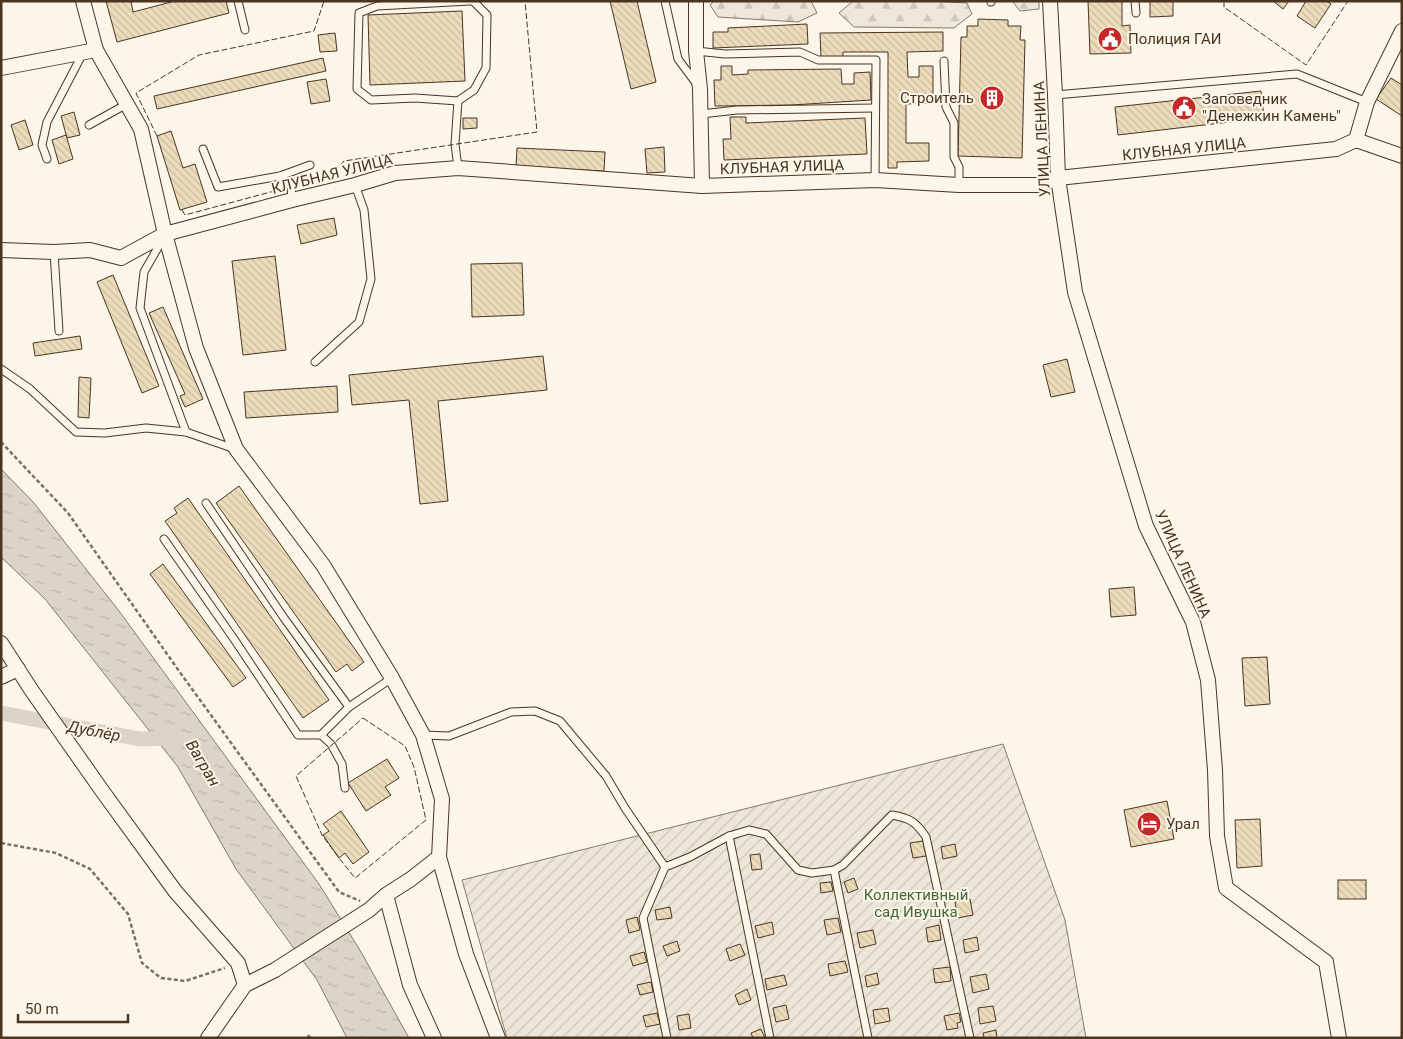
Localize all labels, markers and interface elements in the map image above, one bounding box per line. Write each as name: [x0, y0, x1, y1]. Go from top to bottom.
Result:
public building icon: Полиция ГАИ: [1097, 26, 1123, 52]
place label: Полиция ГАИ: [1128, 30, 1221, 48]
street label: УЛИЦА ЛЕНИНА: [1030, 80, 1054, 197]
building icon: Строитель: [979, 85, 1005, 111]
place label: Строитель: [900, 89, 974, 107]
place label: Заповедник "Денежкин Камень": [1202, 90, 1341, 125]
public building icon: Заповедник "Денежкин Камень": [1171, 95, 1197, 121]
street label: КЛУБНАЯ УЛИЦА: [1121, 134, 1247, 164]
street label: КЛУБНАЯ УЛИЦА: [270, 150, 395, 198]
street label: КЛУБНАЯ УЛИЦА: [720, 156, 845, 178]
street label: УЛИЦА ЛЕНИНА: [1151, 507, 1215, 621]
water label: Дублёр: [65, 716, 122, 745]
water label: Вагран: [182, 736, 224, 790]
hotel icon: Урал: [1136, 811, 1162, 837]
place label: Урал: [1166, 815, 1200, 833]
park label: Коллективный сад Ивушка: [864, 886, 968, 921]
scale bar: [18, 992, 128, 1024]
text: 50 m: [25, 1000, 59, 1018]

